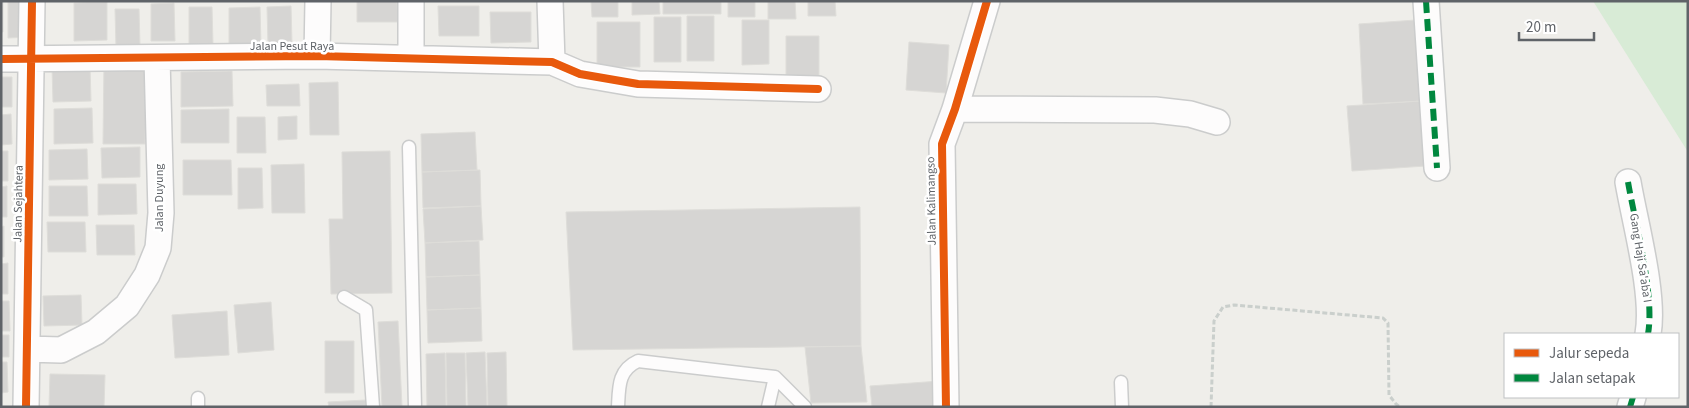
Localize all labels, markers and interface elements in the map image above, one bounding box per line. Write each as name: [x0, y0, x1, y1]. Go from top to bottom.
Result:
scale bar: [1519, 10, 1594, 42]
text: 20 m: [1526, 17, 1556, 38]
street label: Jalan Pesut Raya: [250, 38, 334, 55]
street label: Jalan Kalimangso: [922, 156, 941, 246]
street label: Jalan Duyung: [151, 164, 168, 232]
street label: Jalan Sejahtera: [9, 165, 28, 243]
street label: Gang Haji Sa'aba I: [1625, 212, 1656, 304]
legend: [1504, 333, 1679, 398]
text: Jalur sepeda: [1549, 343, 1629, 364]
text: Jalan setapak: [1549, 368, 1636, 389]

